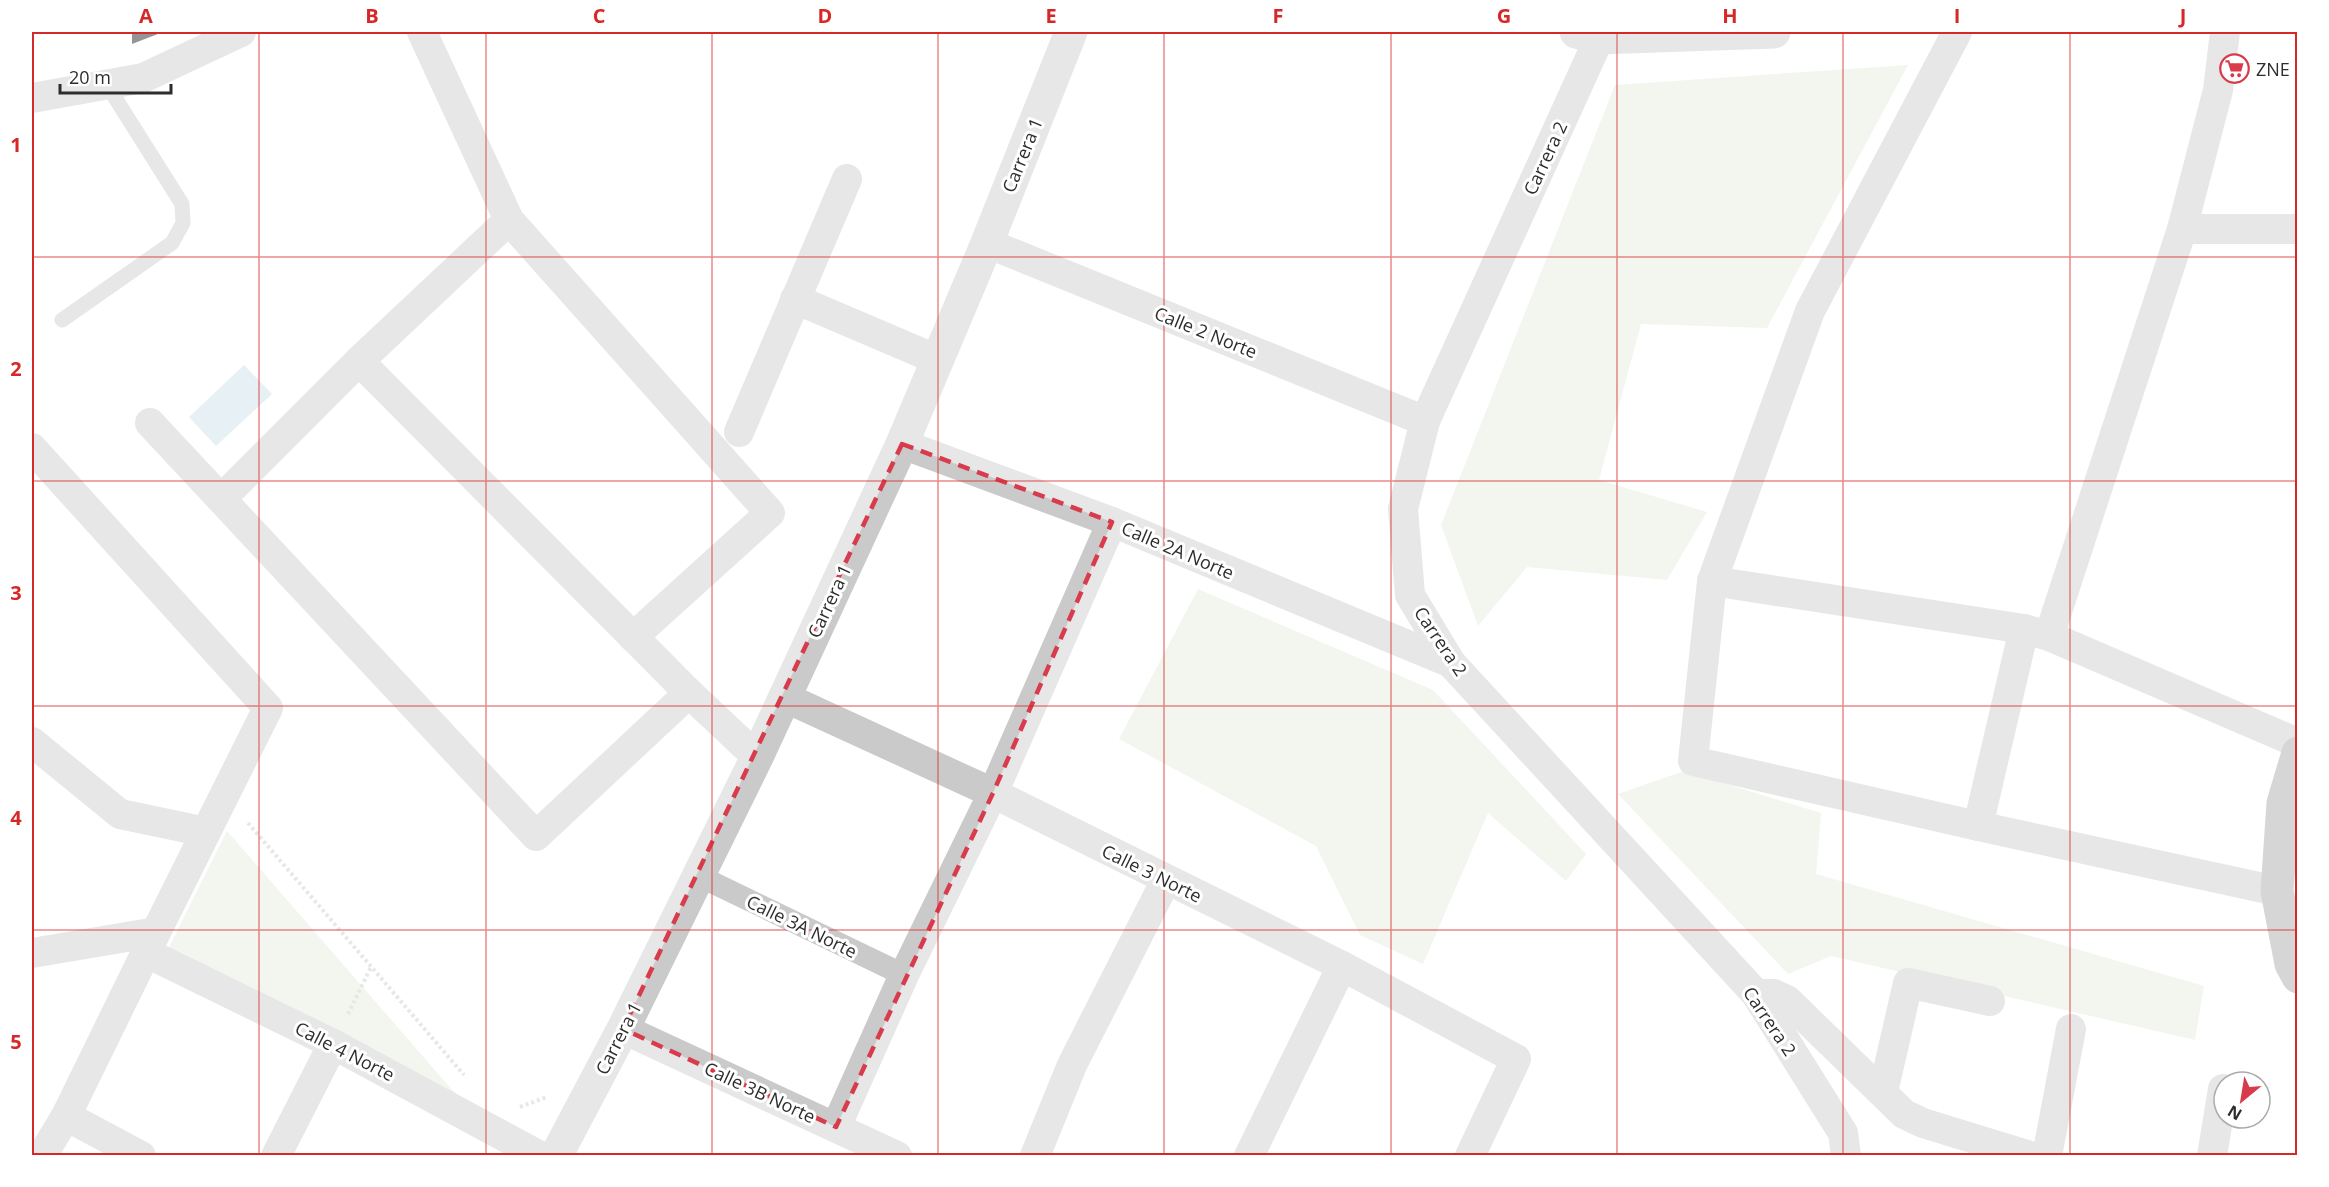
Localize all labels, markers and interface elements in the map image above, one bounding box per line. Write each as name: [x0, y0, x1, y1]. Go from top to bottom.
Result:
text: A: [139, 2, 153, 29]
text: B: [365, 2, 379, 29]
text: C: [593, 2, 606, 29]
text: D: [818, 2, 832, 29]
text: E: [1045, 2, 1057, 29]
text: F: [1273, 2, 1283, 29]
text: G: [1497, 2, 1511, 29]
text: H: [1722, 2, 1738, 29]
text: I: [1954, 2, 1960, 29]
text: J: [2178, 2, 2186, 29]
supermarket icon: ZNE: [2219, 53, 2251, 85]
scale bar: [60, 57, 171, 95]
place label: ZNE: [2256, 57, 2290, 81]
text: 20 m: [69, 65, 111, 89]
street label: Carrera 1: [996, 114, 1048, 196]
street label: Carrera 2: [1518, 117, 1572, 199]
text: 1: [10, 131, 22, 158]
street label: Calle 2 Norte: [1151, 301, 1261, 363]
text: 2: [10, 355, 22, 382]
street label: Calle 2A Norte: [1118, 516, 1238, 584]
street label: Carrera 1: [802, 560, 856, 642]
text: 3: [10, 579, 22, 606]
street label: Carrera 2: [1409, 602, 1473, 680]
text: 4: [10, 804, 22, 831]
street label: Calle 3 Norte: [1098, 838, 1206, 908]
street label: Calle 3A Norte: [743, 889, 861, 963]
street label: Carrera 2: [1738, 982, 1802, 1060]
street label: Carrera 1: [589, 998, 647, 1078]
street label: Calle 4 Norte: [291, 1016, 399, 1086]
text: 5: [10, 1028, 22, 1055]
street label: Calle 3B Norte: [701, 1056, 819, 1128]
north arrow: [2212, 1070, 2272, 1130]
text: N: [2223, 1100, 2246, 1126]

